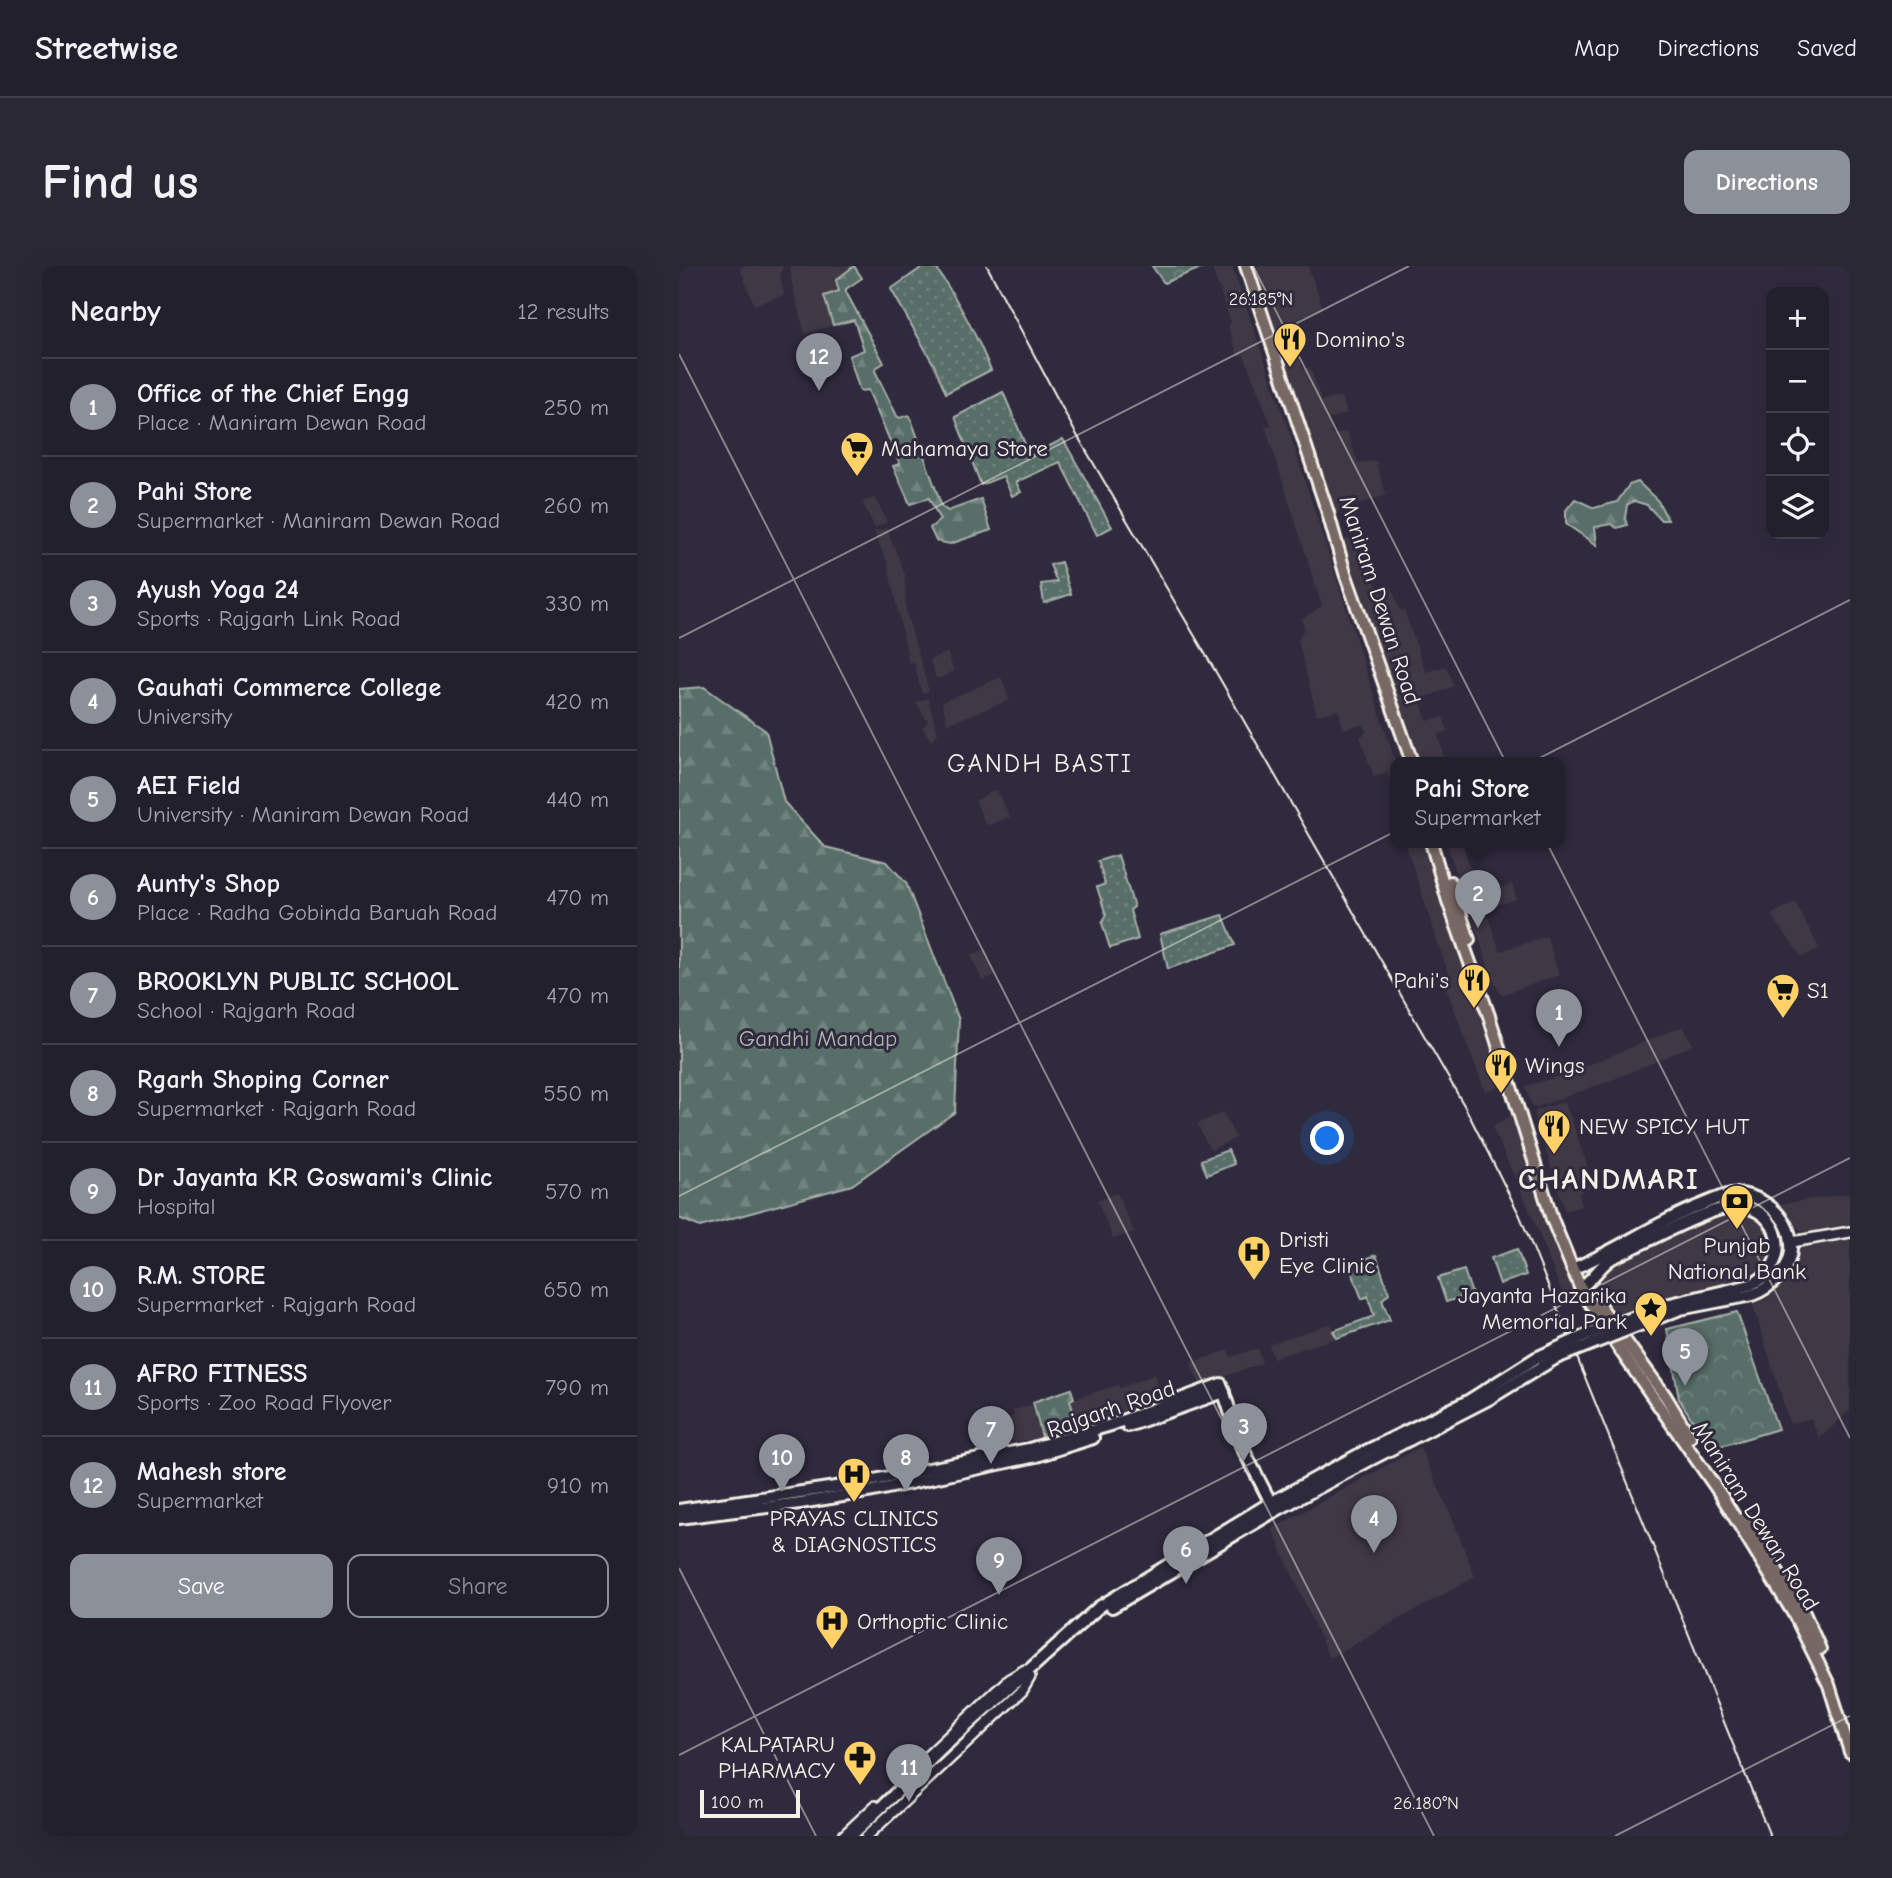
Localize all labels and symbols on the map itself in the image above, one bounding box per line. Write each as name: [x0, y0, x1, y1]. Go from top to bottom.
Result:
text: 26.185°N: [1229, 289, 1293, 310]
restaurant icon: Domino's: [1271, 320, 1309, 369]
place label: Domino's: [1315, 326, 1405, 353]
pin: 12: [796, 333, 842, 391]
supermarket icon: Mahamaya Store: [838, 429, 876, 478]
place label: Mahamaya Store: [881, 435, 1048, 462]
street label: Maniram Dewan Road: [1334, 492, 1426, 708]
district label: GANDH BASTI: [947, 749, 1133, 779]
pin: 2: [1455, 870, 1501, 928]
restaurant icon: Pahi's: [1455, 961, 1493, 1010]
place label: Pahi's: [1394, 967, 1449, 994]
supermarket icon: S1: [1764, 971, 1802, 1020]
place label: S1: [1807, 977, 1829, 1004]
pin: 1: [1536, 989, 1582, 1047]
park label: Gandhi Mandap: [739, 1025, 897, 1052]
restaurant icon: Wings: [1482, 1046, 1520, 1095]
place label: Wings: [1525, 1052, 1585, 1079]
restaurant icon: NEW SPICY HUT: [1535, 1107, 1573, 1156]
place label: NEW SPICY HUT: [1579, 1113, 1750, 1140]
your location: [1310, 1121, 1344, 1155]
district label: CHANDMARI: [1518, 1162, 1700, 1197]
bank icon: Punjab National Bank: [1718, 1182, 1756, 1231]
place label: Dristi Eye Clinic: [1279, 1226, 1375, 1279]
place label: Punjab National Bank: [1668, 1232, 1806, 1285]
hospital icon: Dristi Eye Clinic: [1235, 1233, 1273, 1282]
place label: Jayanta Hazarika Memorial Park: [1458, 1282, 1627, 1335]
place icon: Jayanta Hazarika Memorial Park: [1632, 1289, 1670, 1338]
pin: 5: [1662, 1328, 1708, 1386]
street label: Rajgarh Road: [1043, 1374, 1179, 1444]
pin: 3: [1221, 1403, 1267, 1461]
pin: 7: [968, 1406, 1014, 1464]
street label: Maniram Dewan Road: [1687, 1417, 1825, 1615]
pin: 10: [759, 1434, 805, 1492]
pin: 8: [883, 1434, 929, 1492]
hospital icon: PRAYAS CLINICS & DIAGNOSTICS: [835, 1455, 873, 1504]
pin: 4: [1351, 1495, 1397, 1553]
place label: PRAYAS CLINICS & DIAGNOSTICS: [770, 1505, 938, 1558]
pin: 6: [1163, 1526, 1209, 1584]
pin: 9: [976, 1537, 1022, 1595]
hospital icon: Orthoptic Clinic: [813, 1602, 851, 1651]
place label: Orthoptic Clinic: [857, 1608, 1008, 1635]
place label: KALPATARU PHARMACY: [718, 1731, 835, 1784]
pharmacy icon: KALPATARU PHARMACY: [841, 1738, 879, 1787]
pin: 11: [886, 1744, 932, 1802]
scale bar: [700, 1787, 800, 1819]
text: 26.180°N: [1393, 1793, 1459, 1814]

